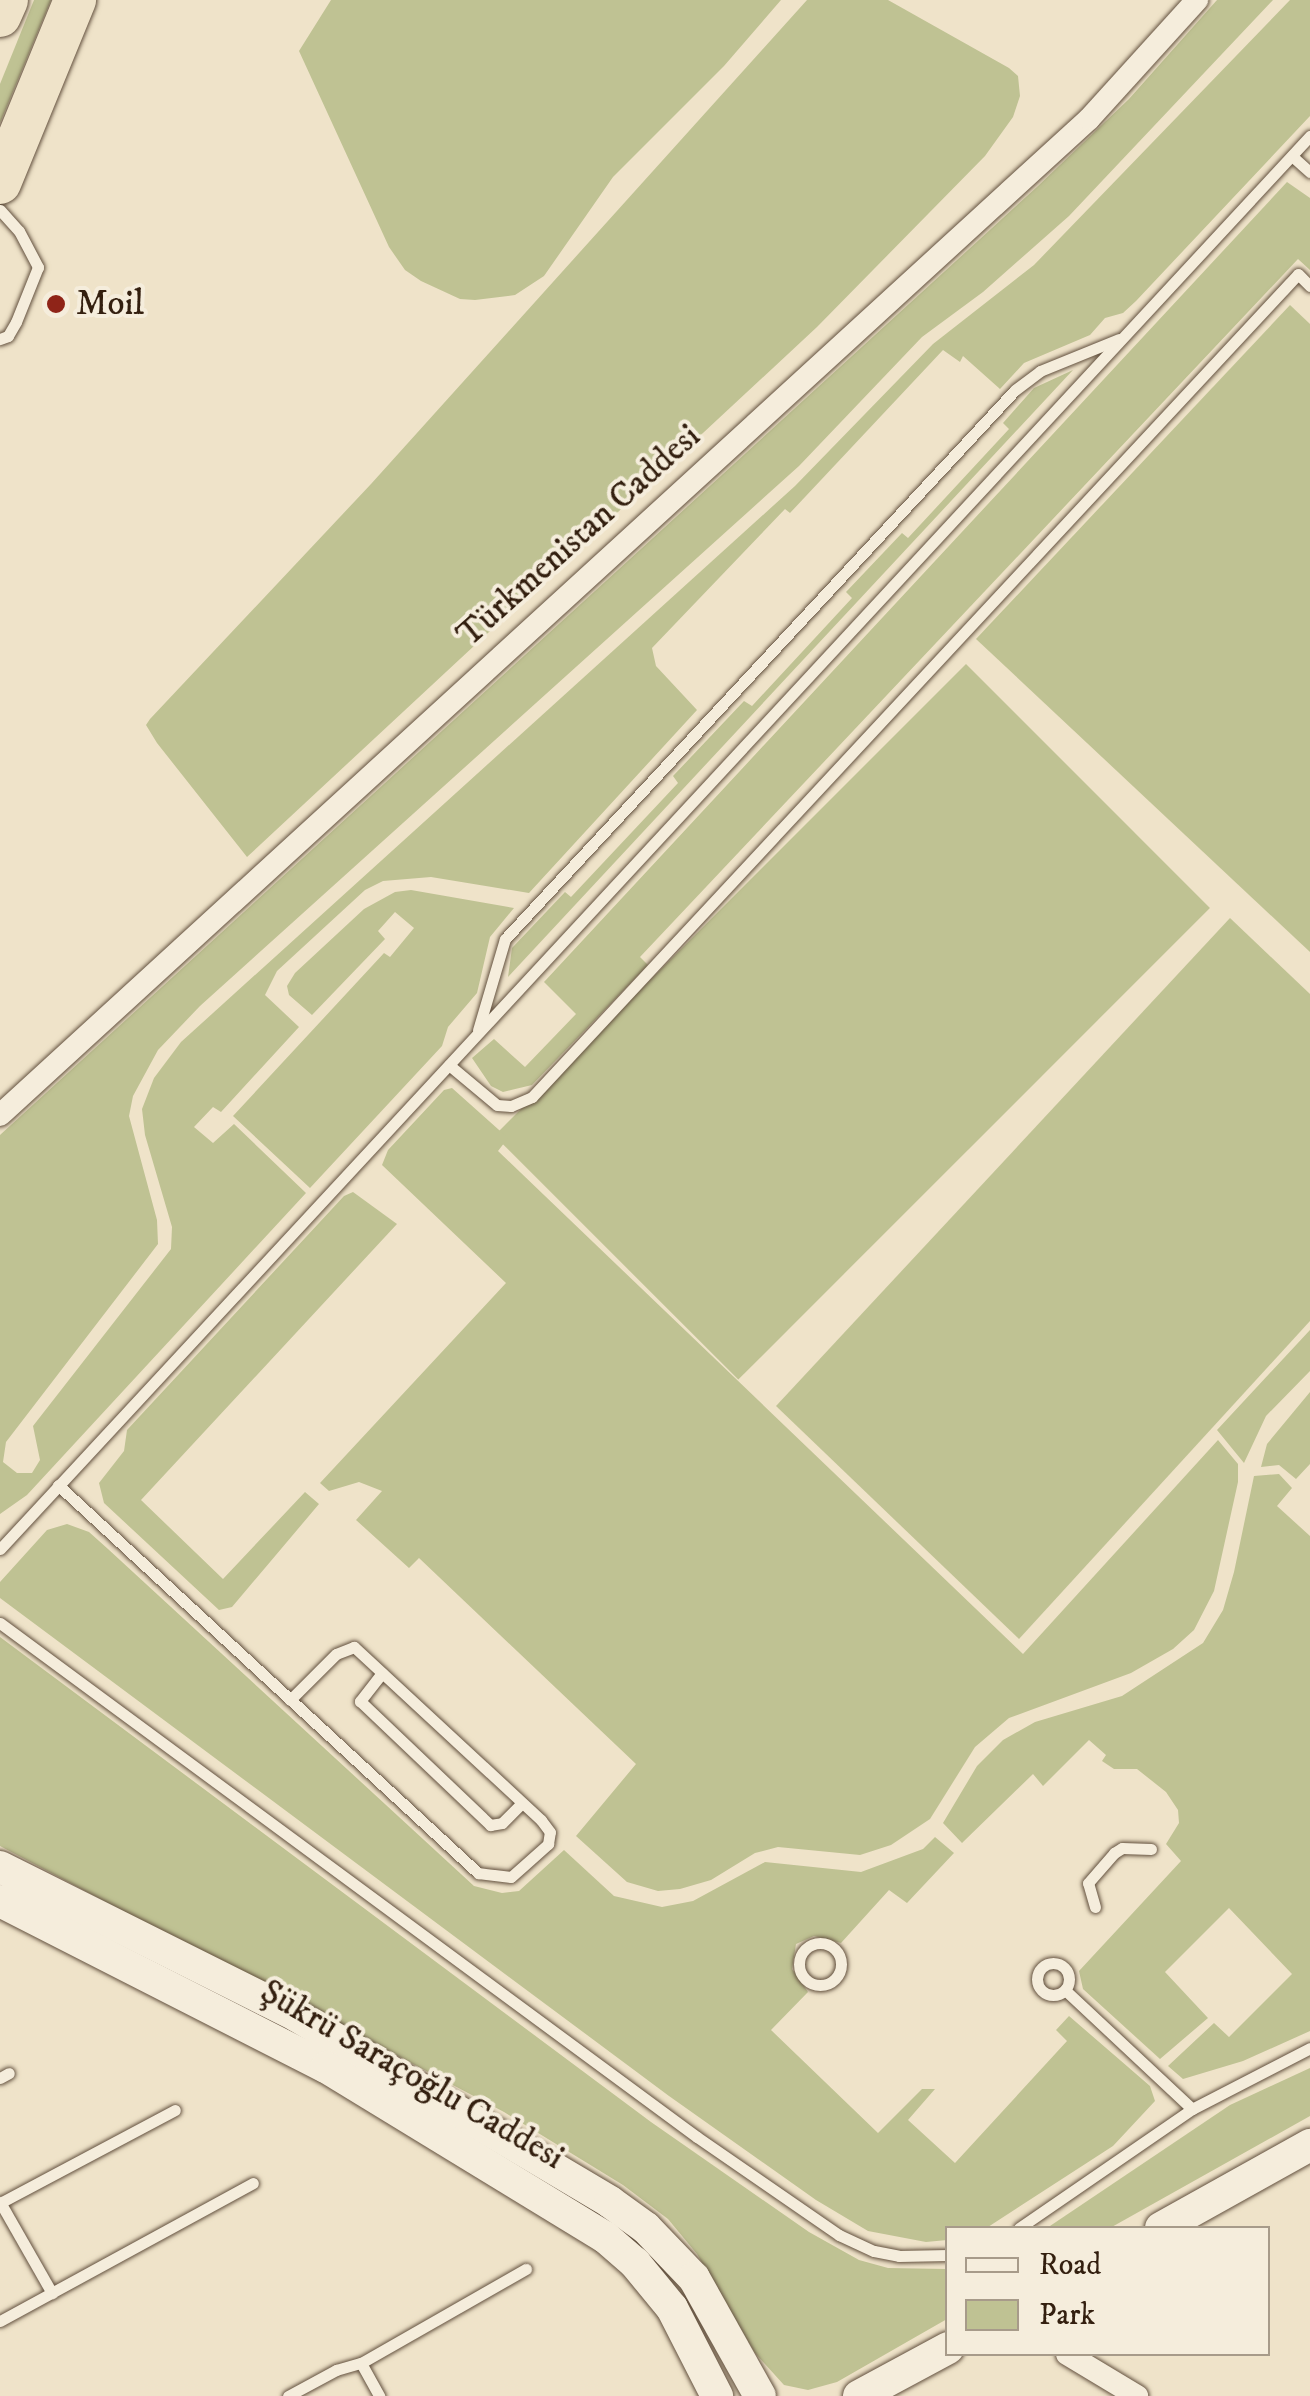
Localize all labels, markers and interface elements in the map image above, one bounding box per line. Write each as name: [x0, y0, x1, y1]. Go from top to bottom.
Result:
place label: Moil: [76, 283, 144, 325]
marker: Moil: [45, 293, 67, 315]
street label: Türkmenistan Caddesi: [449, 416, 709, 656]
street label: Şükrü Saraçoğlu Caddesi: [253, 1971, 571, 2179]
legend: [945, 2226, 1270, 2356]
text: Road: [1039, 2247, 1101, 2284]
text: Park: [1039, 2297, 1095, 2334]

